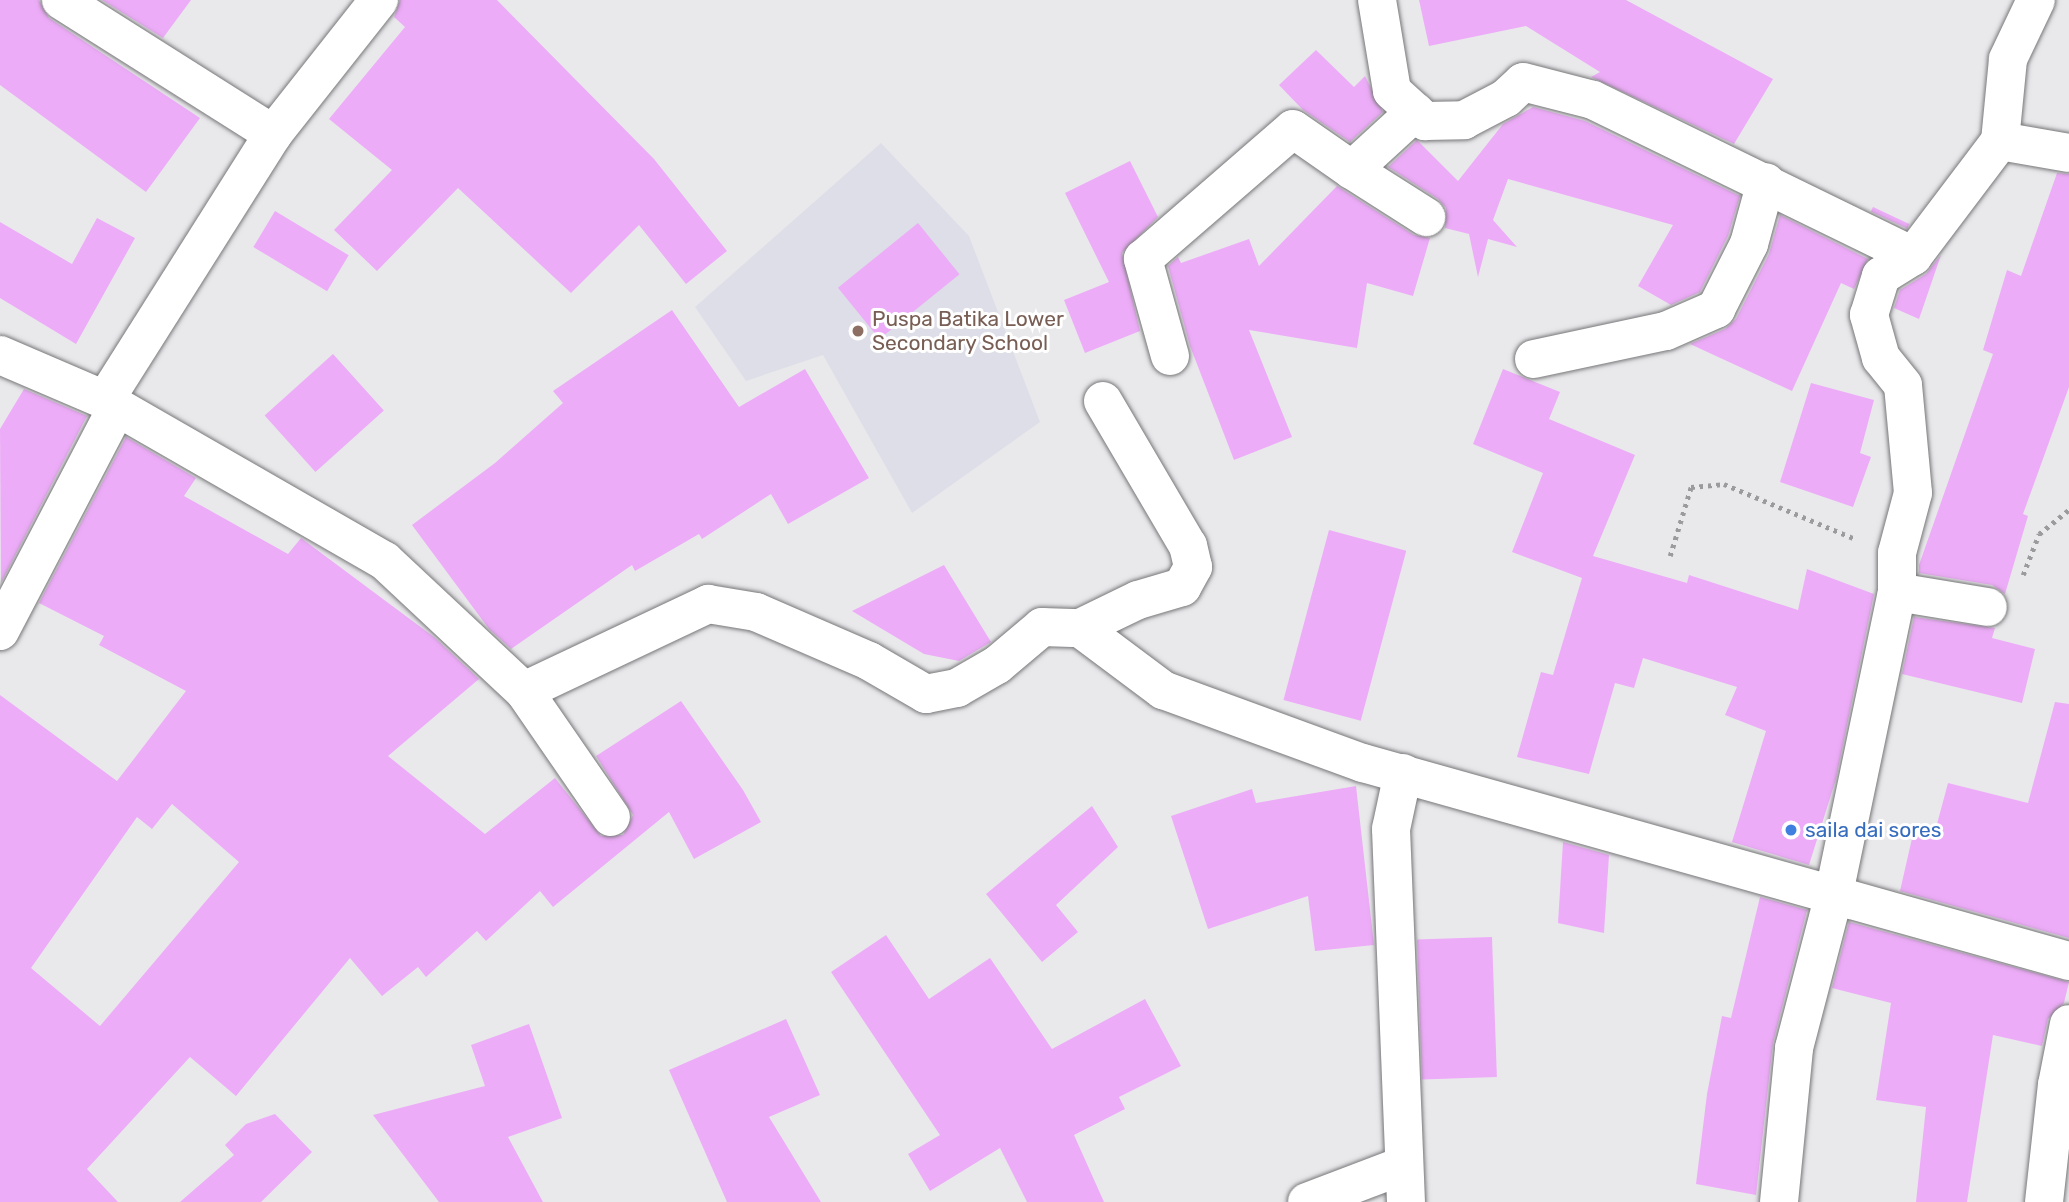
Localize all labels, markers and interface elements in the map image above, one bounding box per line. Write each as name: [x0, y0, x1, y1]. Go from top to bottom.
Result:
place label: Puspa Batika Lower Secondary School: [872, 306, 1064, 356]
marker: Puspa Batika Lower Secondary School: [850, 323, 866, 339]
place label: saila dai sores: [1805, 817, 1942, 843]
marker: saila dai sores: [1783, 822, 1799, 838]

